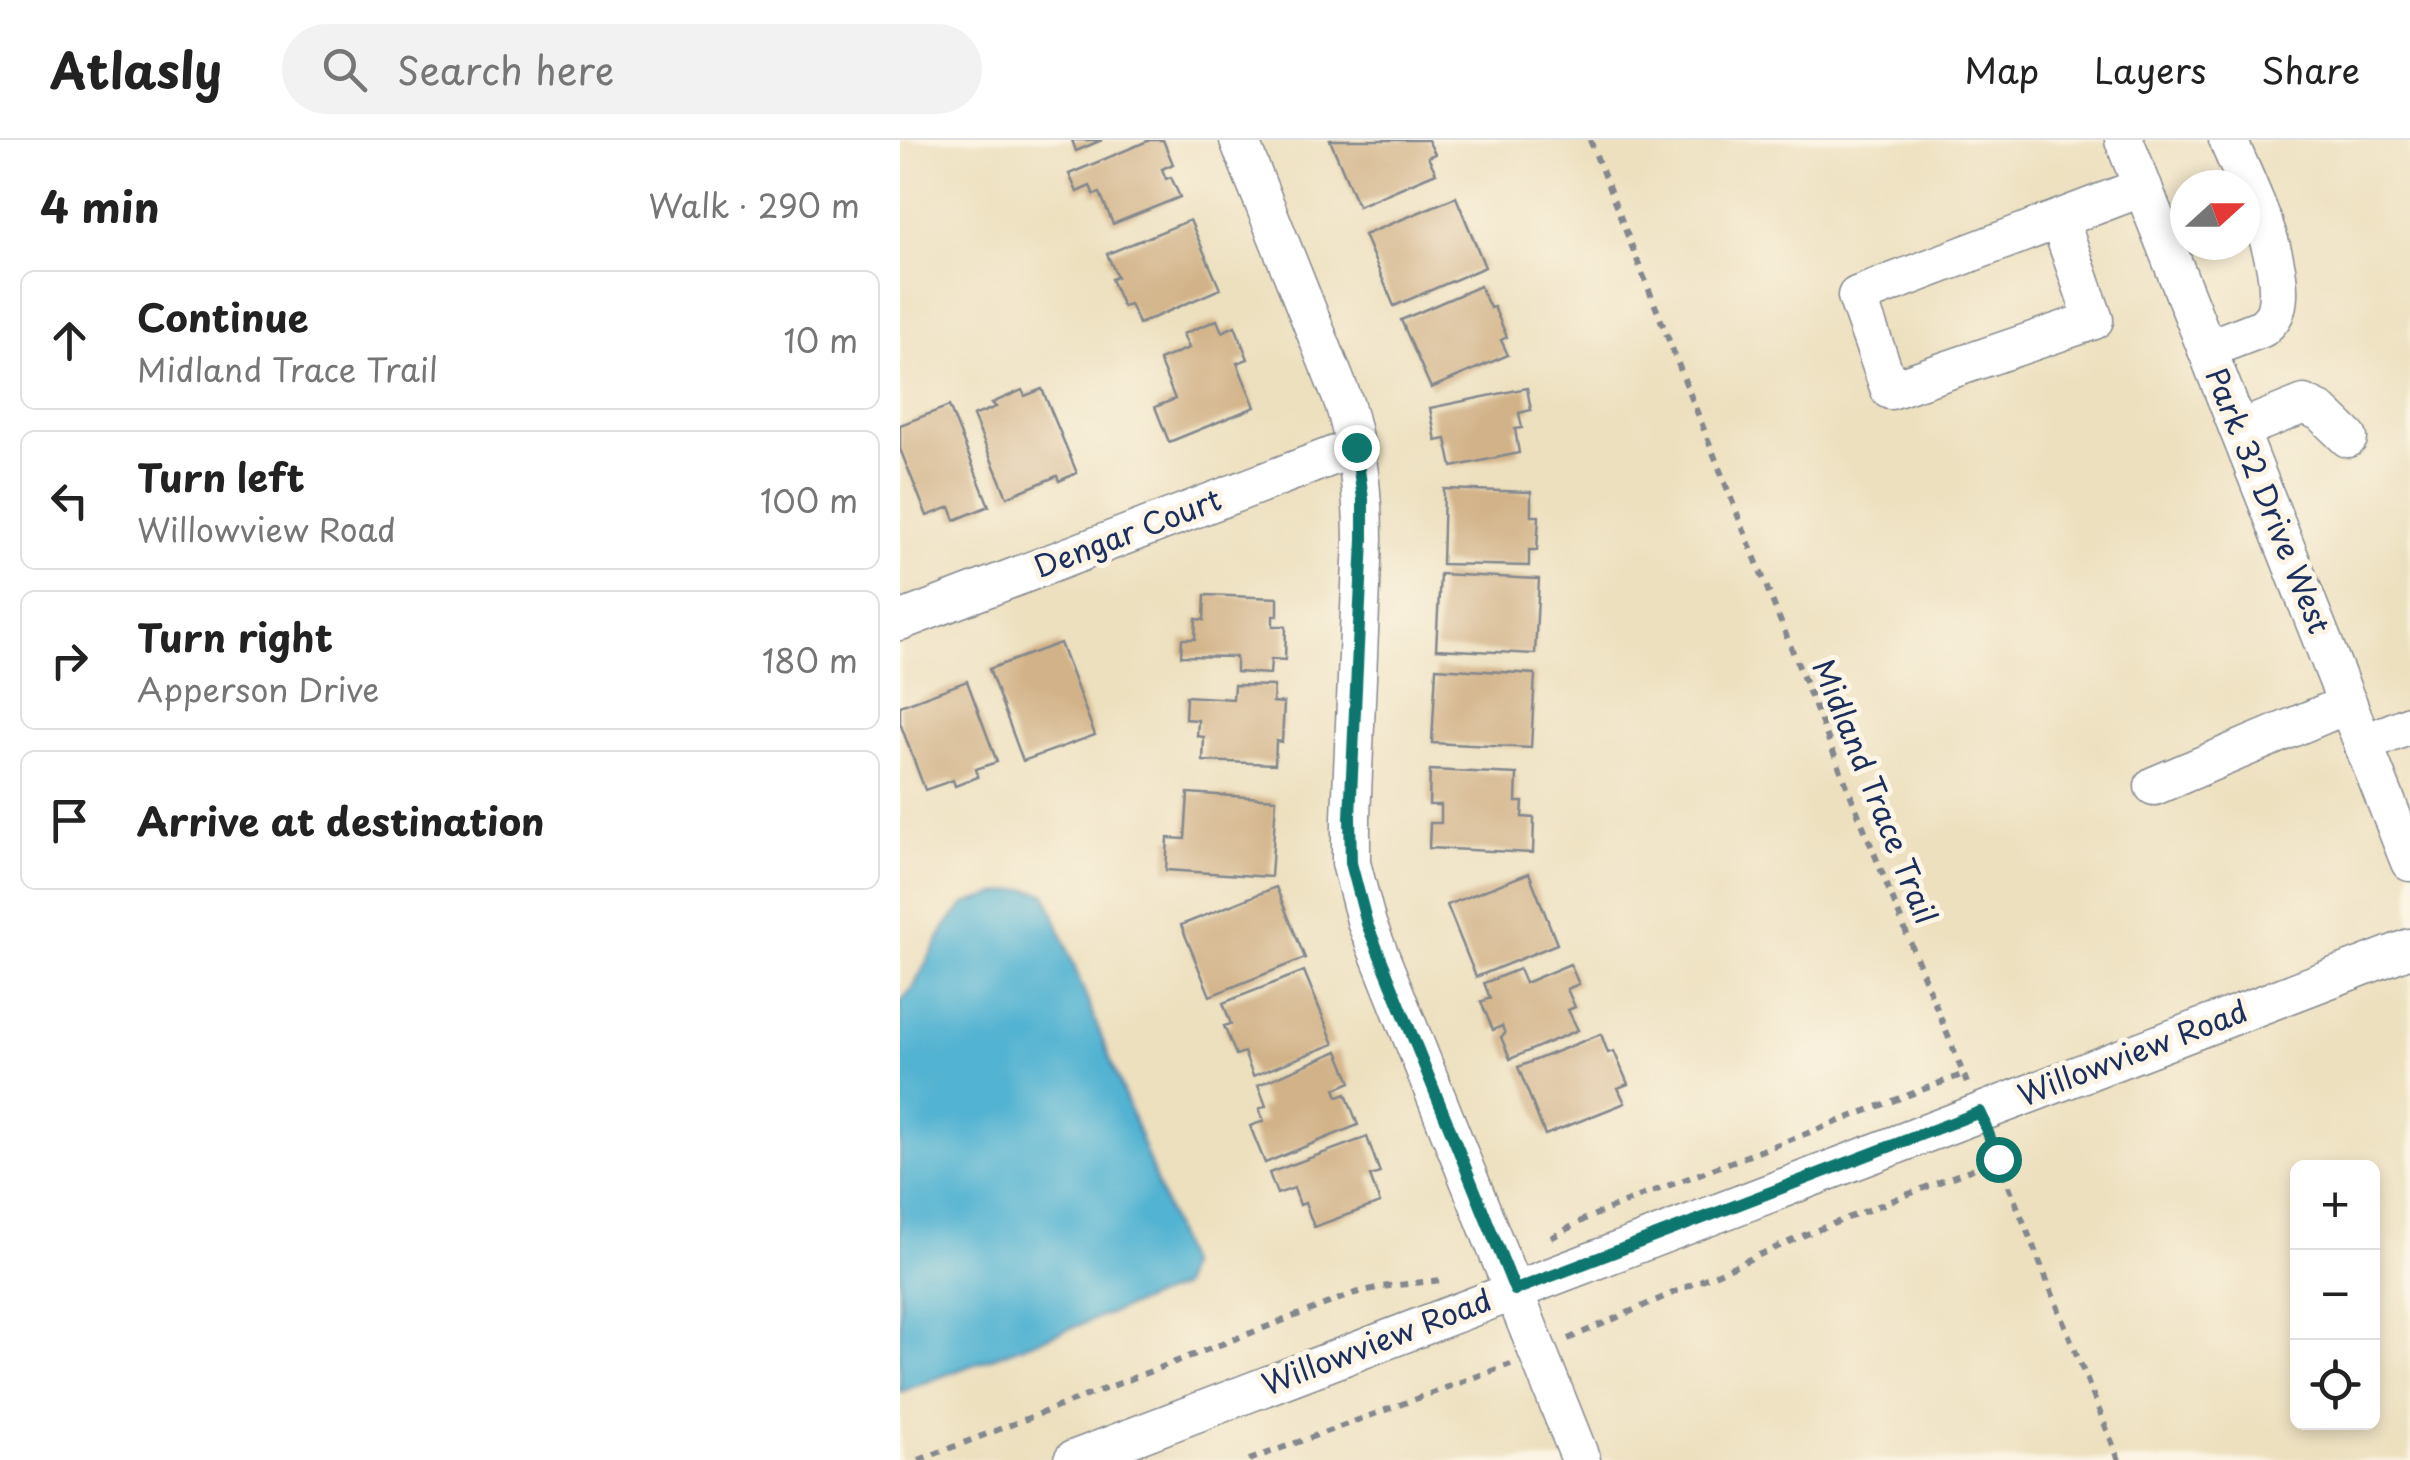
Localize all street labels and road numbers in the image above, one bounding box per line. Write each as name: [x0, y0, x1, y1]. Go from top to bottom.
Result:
street label: Park 32 Drive West: [2195, 360, 2343, 640]
street label: Dengar Court: [1027, 475, 1227, 588]
street label: Midland Trace Trail: [1803, 652, 1950, 930]
street label: Willowview Road: [2011, 987, 2254, 1116]
street label: Willowview Road: [1255, 1276, 1498, 1405]

